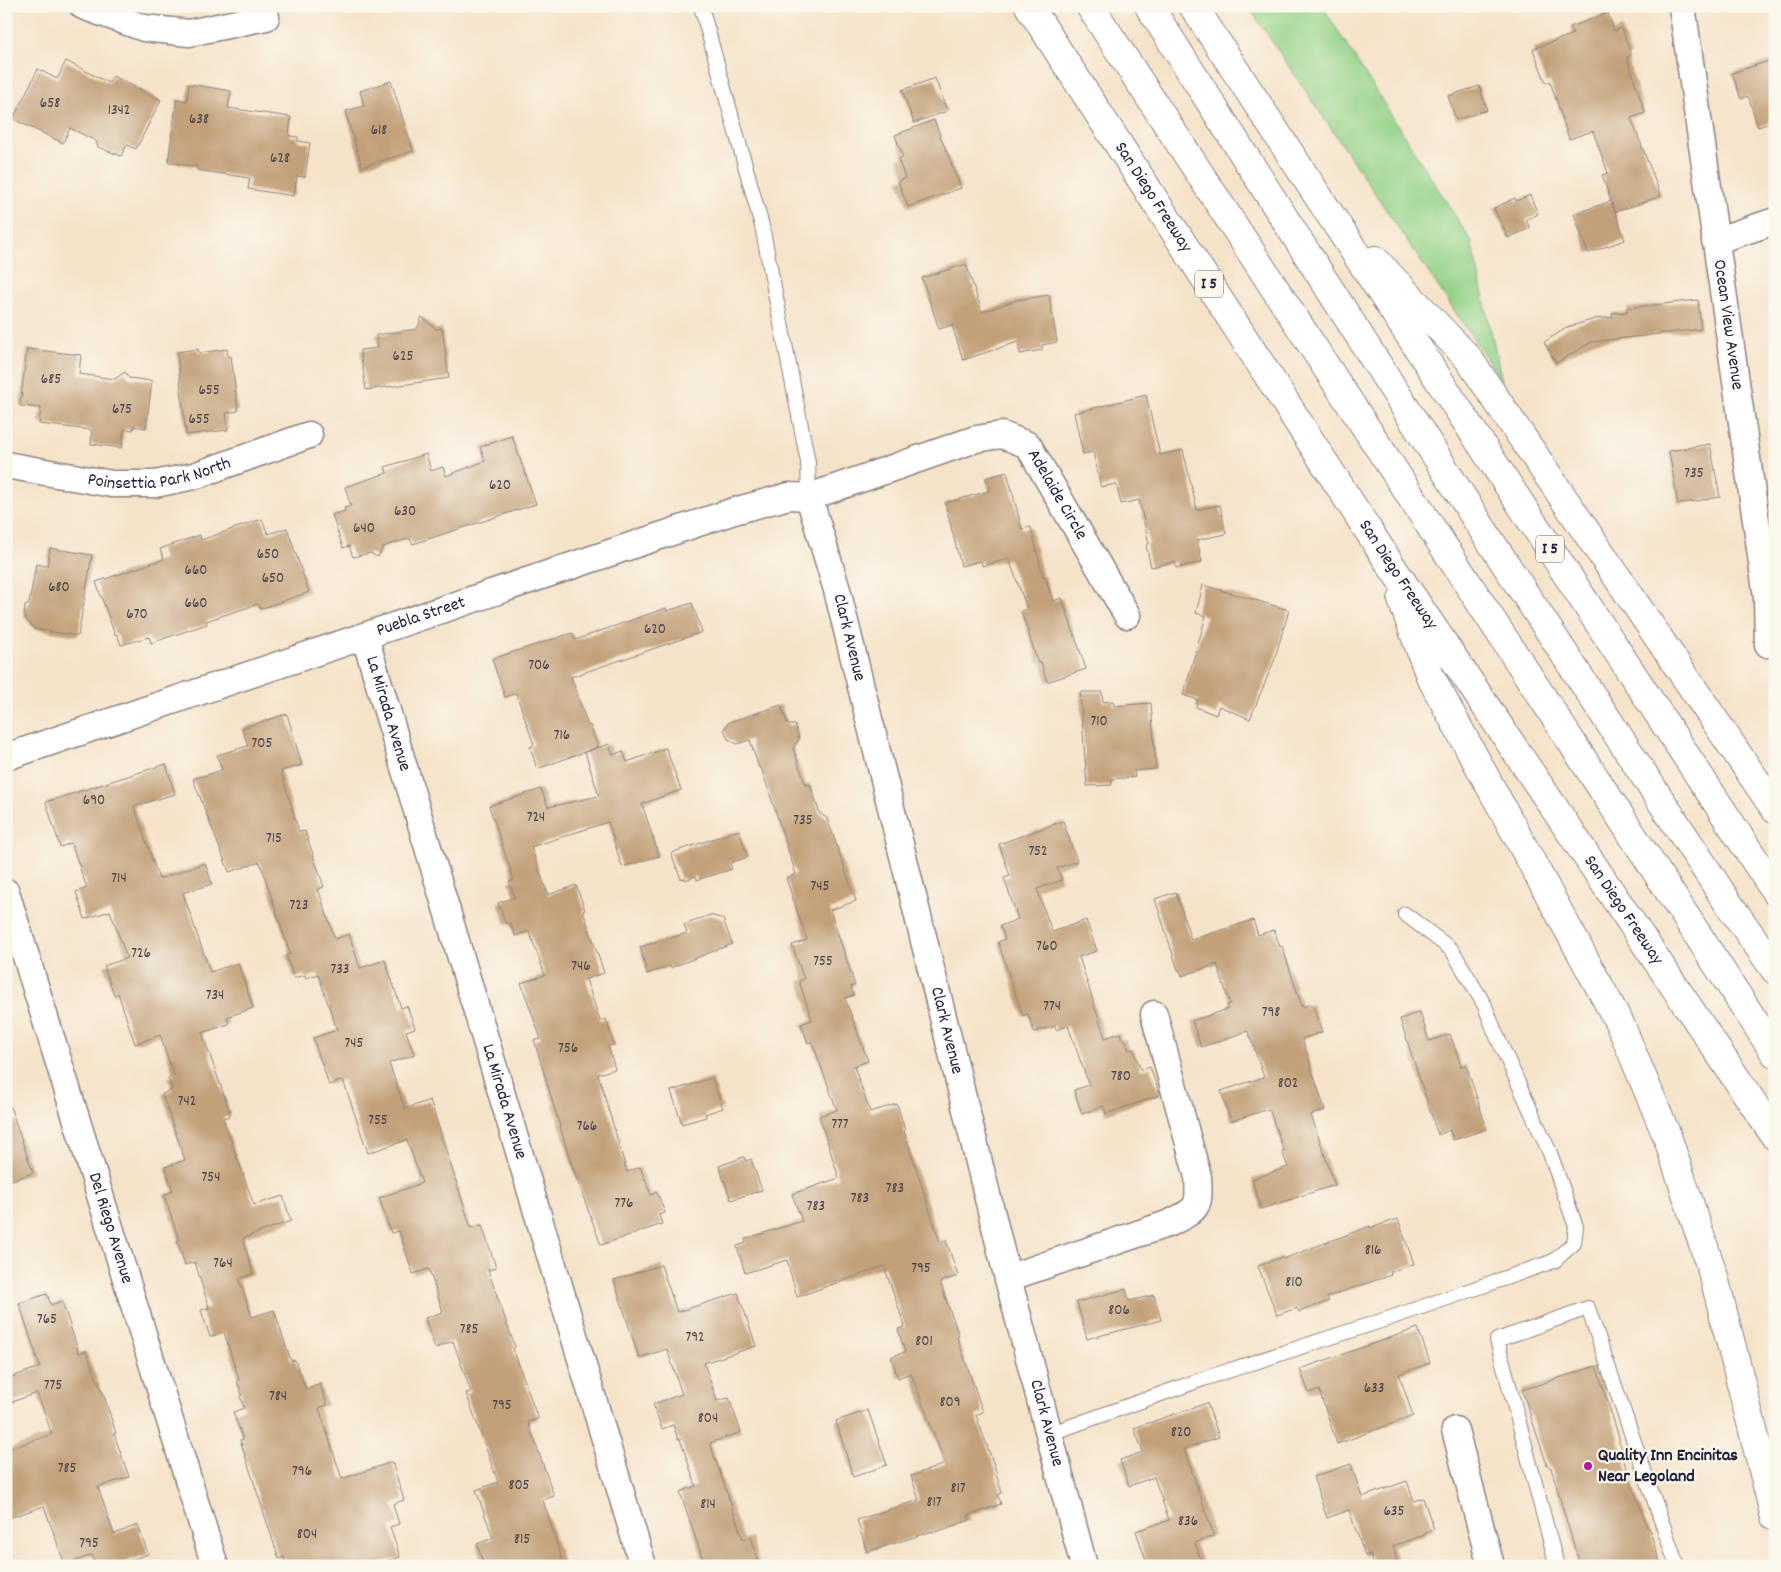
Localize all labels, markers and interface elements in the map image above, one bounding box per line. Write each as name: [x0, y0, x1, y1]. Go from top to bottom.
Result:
house number: 658: [40, 93, 60, 115]
house number: 1342: [108, 100, 130, 122]
house number: 638: [189, 109, 209, 131]
house number: 618: [371, 120, 387, 142]
street label: San Diego Freeway: [1108, 137, 1198, 258]
house number: 628: [270, 148, 290, 170]
street label: Ocean View Avenue: [1706, 258, 1750, 392]
road number: I 5: [1195, 270, 1223, 298]
house number: 625: [393, 346, 413, 368]
house number: 685: [41, 369, 61, 391]
house number: 655: [198, 380, 220, 402]
house number: 675: [112, 399, 132, 421]
house number: 655: [188, 409, 210, 431]
street label: Adelaide Circle: [1021, 445, 1093, 545]
street label: Poinsettia Park North: [86, 451, 234, 497]
house number: 735: [1684, 463, 1704, 485]
house number: 620: [489, 475, 511, 497]
house number: 630: [394, 501, 416, 523]
street label: San Diego Freeway: [1352, 515, 1444, 635]
house number: 640: [353, 518, 375, 540]
road number: I 5: [1536, 536, 1564, 562]
house number: 650: [257, 544, 279, 566]
house number: 660: [185, 560, 207, 582]
house number: 650: [262, 568, 284, 590]
house number: 680: [48, 577, 70, 599]
street label: Puebla Street: [373, 590, 469, 643]
street label: Clark Avenue: [826, 591, 872, 684]
house number: 660: [185, 593, 207, 615]
house number: 670: [126, 604, 148, 626]
house number: 620: [644, 619, 666, 641]
street label: La Mirada Avenue: [359, 653, 417, 774]
house number: 706: [528, 655, 550, 677]
house number: 710: [1090, 711, 1108, 733]
house number: 716: [554, 725, 570, 747]
house number: 705: [252, 733, 272, 755]
house number: 690: [83, 790, 105, 812]
house number: 724: [527, 807, 545, 829]
house number: 735: [793, 810, 813, 832]
house number: 715: [266, 828, 282, 850]
house number: 752: [1028, 841, 1048, 863]
street label: San Diego Freeway: [1577, 850, 1669, 971]
house number: 714: [111, 868, 127, 890]
house number: 745: [811, 876, 830, 898]
house number: 723: [290, 895, 308, 917]
house number: 760: [1036, 936, 1058, 958]
house number: 726: [131, 943, 151, 965]
house number: 755: [813, 951, 833, 973]
house number: 746: [571, 956, 591, 978]
house number: 733: [330, 959, 350, 981]
street label: Clark Avenue: [923, 984, 969, 1077]
house number: 734: [206, 985, 224, 1007]
house number: 774: [1043, 996, 1061, 1018]
house number: 798: [1262, 1002, 1280, 1024]
house number: 745: [345, 1033, 364, 1055]
house number: 756: [558, 1038, 578, 1060]
street label: La Mirada Avenue: [475, 1041, 533, 1162]
house number: 780: [1111, 1066, 1131, 1088]
house number: 802: [1278, 1073, 1298, 1095]
house number: 742: [178, 1091, 196, 1113]
house number: 755: [368, 1110, 388, 1132]
house number: 777: [831, 1114, 849, 1136]
house number: 766: [577, 1116, 597, 1138]
house number: 754: [202, 1167, 220, 1189]
street label: Del Riego Avenue: [81, 1170, 139, 1287]
house number: 783: [886, 1178, 904, 1200]
house number: 783: [851, 1188, 869, 1210]
house number: 776: [615, 1193, 633, 1215]
house number: 783: [807, 1196, 825, 1218]
house number: 816: [1365, 1240, 1381, 1262]
house number: 764: [213, 1253, 233, 1275]
house number: 795: [911, 1258, 931, 1280]
house number: 810: [1285, 1272, 1303, 1294]
house number: 806: [1108, 1300, 1130, 1322]
house number: 765: [37, 1309, 57, 1331]
house number: 785: [460, 1319, 478, 1341]
house number: 792: [685, 1327, 705, 1349]
house number: 801: [915, 1331, 933, 1353]
house number: 775: [44, 1375, 62, 1397]
street label: Clark Avenue: [1023, 1377, 1070, 1469]
house number: 633: [1364, 1378, 1384, 1400]
house number: 784: [269, 1386, 287, 1408]
house number: 809: [939, 1392, 961, 1414]
house number: 795: [492, 1395, 512, 1417]
house number: 804: [698, 1408, 718, 1430]
house number: 820: [1171, 1422, 1191, 1444]
place label: Quality Inn Encinitas Near Legoland: [1598, 1444, 1738, 1490]
house number: 785: [58, 1458, 76, 1480]
marker: Quality Inn Encinitas Near Legoland: [1582, 1460, 1594, 1472]
house number: 796: [292, 1461, 312, 1483]
house number: 805: [508, 1475, 530, 1497]
house number: 817: [950, 1478, 966, 1500]
house number: 817: [926, 1492, 942, 1514]
house number: 814: [700, 1494, 716, 1516]
house number: 635: [1384, 1501, 1405, 1523]
house number: 836: [1178, 1511, 1198, 1533]
house number: 804: [297, 1524, 317, 1546]
house number: 815: [514, 1529, 530, 1551]
house number: 795: [79, 1533, 99, 1555]

